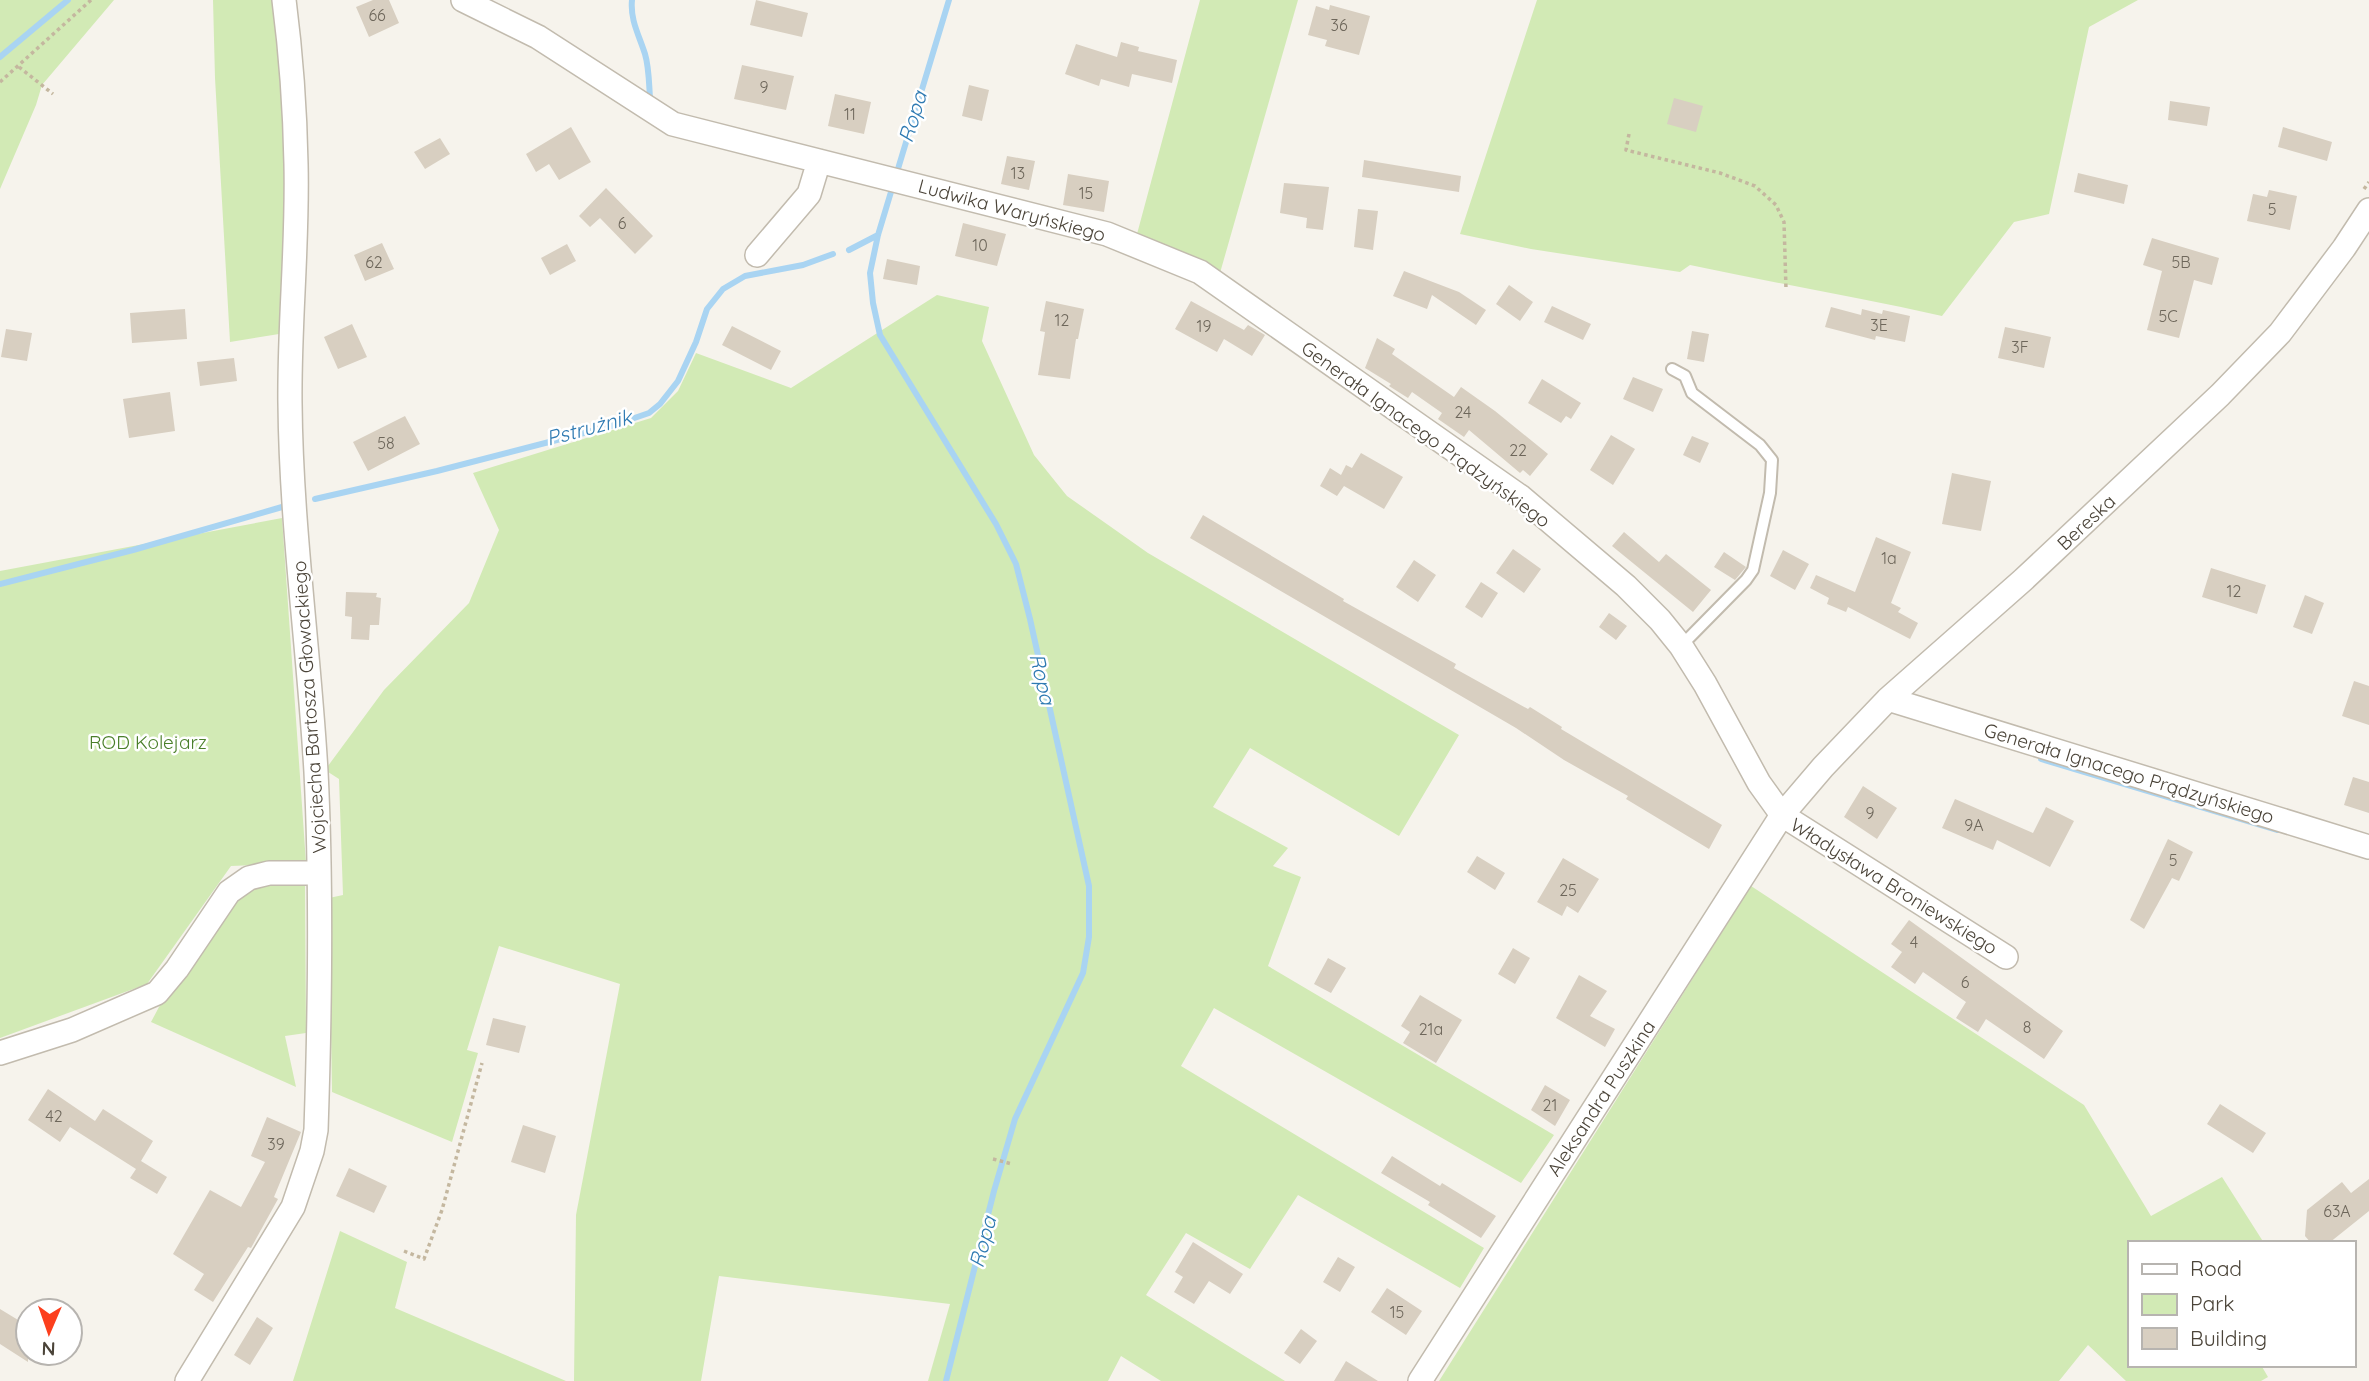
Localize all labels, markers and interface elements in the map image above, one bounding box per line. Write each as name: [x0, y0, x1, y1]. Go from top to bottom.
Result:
house number: 66: [368, 5, 386, 25]
house number: 36: [1331, 15, 1348, 35]
house number: 9: [760, 77, 769, 97]
water label: Ropa: [892, 87, 932, 145]
house number: 11: [844, 104, 856, 124]
house number: 13: [1011, 163, 1025, 183]
street label: Ludwika Waryńskiego: [916, 173, 1108, 247]
house number: 15: [1079, 183, 1093, 203]
house number: 5: [2268, 199, 2276, 219]
house number: 6: [618, 213, 627, 233]
house number: 10: [972, 235, 988, 255]
house number: 62: [365, 252, 383, 272]
house number: 5B: [2171, 252, 2191, 272]
house number: 5C: [2158, 306, 2178, 326]
house number: 12: [1055, 310, 1070, 330]
house number: 3E: [1870, 315, 1888, 335]
house number: 19: [1197, 316, 1211, 336]
street label: Generała Ignacego Prądzyńskiego: [1297, 336, 1555, 532]
house number: 3F: [2011, 337, 2029, 357]
house number: 24: [1454, 402, 1472, 422]
water label: Pstrużnik: [543, 403, 636, 451]
house number: 58: [377, 433, 395, 453]
house number: 22: [1509, 440, 1527, 460]
street label: Bereska: [2052, 489, 2120, 555]
house number: 1a: [1881, 548, 1897, 568]
street label: Wojciecha Bartosza Głowackiego: [287, 560, 331, 854]
house number: 12: [2227, 581, 2242, 601]
water label: Ropa: [1024, 650, 1062, 708]
street label: Generała Ignacego Prądzyńskiego: [1981, 717, 2277, 829]
park label: ROD Kolejarz: [89, 730, 207, 754]
house number: 9: [1866, 803, 1875, 823]
street label: Władysława Broniewskiego: [1786, 812, 2002, 960]
house number: 9A: [1964, 815, 1984, 835]
house number: 5: [2169, 850, 2177, 870]
house number: 25: [1559, 880, 1577, 900]
house number: 4: [1910, 932, 1918, 952]
house number: 6: [1961, 972, 1970, 992]
street label: Aleksandra Puszkina: [1542, 1016, 1660, 1180]
house number: 8: [2023, 1017, 2031, 1037]
house number: 21a: [1419, 1019, 1443, 1039]
house number: 21: [1543, 1095, 1557, 1115]
house number: 42: [45, 1106, 63, 1126]
house number: 39: [267, 1134, 285, 1154]
house number: 63A: [2323, 1201, 2351, 1221]
water label: Ropa: [963, 1212, 1002, 1270]
legend: [2128, 1241, 2355, 1367]
text: Road: [2190, 1255, 2242, 1281]
text: Park: [2190, 1290, 2234, 1316]
north arrow: [14, 1297, 84, 1367]
house number: 15: [1390, 1302, 1404, 1322]
text: Building: [2190, 1325, 2267, 1351]
text: N: [41, 1337, 56, 1361]

